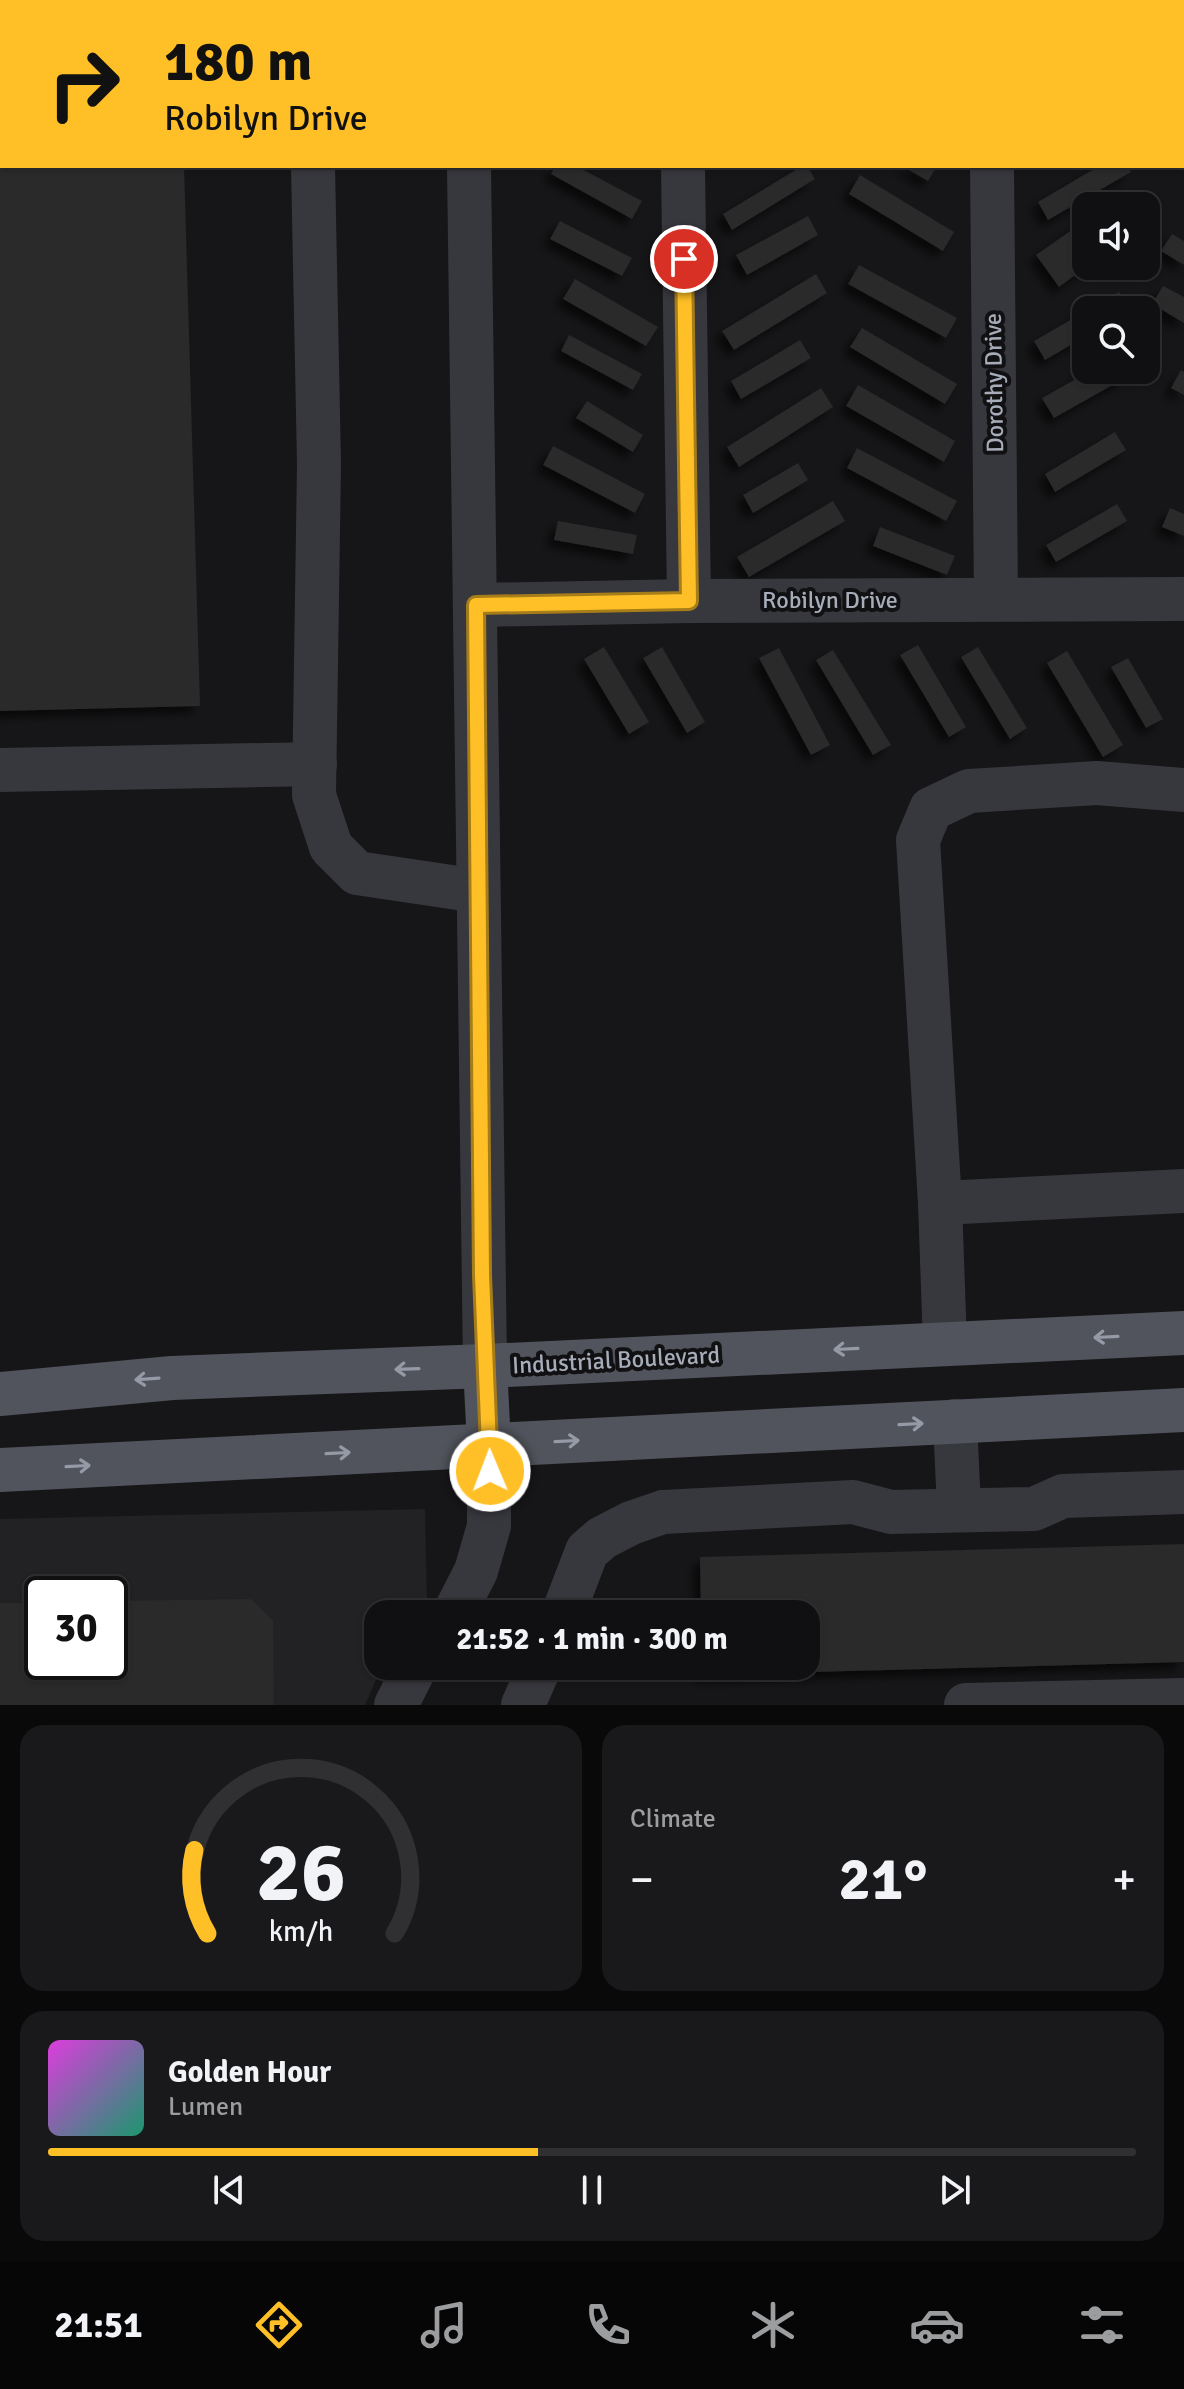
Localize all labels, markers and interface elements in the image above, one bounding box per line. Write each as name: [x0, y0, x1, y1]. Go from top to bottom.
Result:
text: 180 m: [164, 27, 312, 96]
icon: right: [32, 32, 136, 136]
text: Robilyn Drive: [164, 96, 368, 141]
map controls: [1072, 192, 1160, 384]
button: sound: [1072, 192, 1160, 280]
pin: [650, 225, 718, 293]
icon: arrive: [662, 237, 706, 281]
button: search: [1072, 296, 1160, 384]
street label: Dorothy Drive: [978, 313, 1010, 453]
street label: Robilyn Drive: [762, 585, 898, 615]
one-way arrow: [1093, 1330, 1120, 1345]
street label: Industrial Boulevard: [511, 1340, 721, 1380]
one-way arrow: [833, 1342, 860, 1357]
one-way arrow: [394, 1361, 421, 1376]
one-way arrow: [134, 1372, 161, 1387]
one-way arrow: [897, 1416, 924, 1431]
position arrow: [448, 1429, 532, 1513]
one-way arrow: [553, 1433, 580, 1448]
one-way arrow: [324, 1445, 351, 1460]
one-way arrow: [64, 1459, 91, 1474]
speed limit sign: 30: [24, 1576, 128, 1680]
text: 21:52 · 1 min · 300 m: [456, 1621, 728, 1658]
text: Climate: [630, 1803, 716, 1835]
text: 26: [256, 1822, 346, 1924]
text: 21°: [839, 1843, 927, 1917]
text: −: [630, 1853, 654, 1907]
text: +: [1112, 1853, 1136, 1907]
text: km/h: [269, 1914, 333, 1949]
text: Golden Hour: [168, 2054, 331, 2091]
text: Lumen: [168, 2091, 243, 2123]
icon: previous: [207, 2168, 251, 2212]
icon: pause: [570, 2168, 614, 2212]
icon: next: [933, 2168, 977, 2212]
icon: directions: [251, 2297, 307, 2353]
icon: music: [416, 2297, 472, 2353]
icon: phone: [580, 2297, 636, 2353]
icon: climate: [745, 2297, 801, 2353]
icon: car: [909, 2297, 965, 2353]
icon: filters: [1074, 2297, 1130, 2353]
text: 21:51: [54, 2303, 143, 2348]

